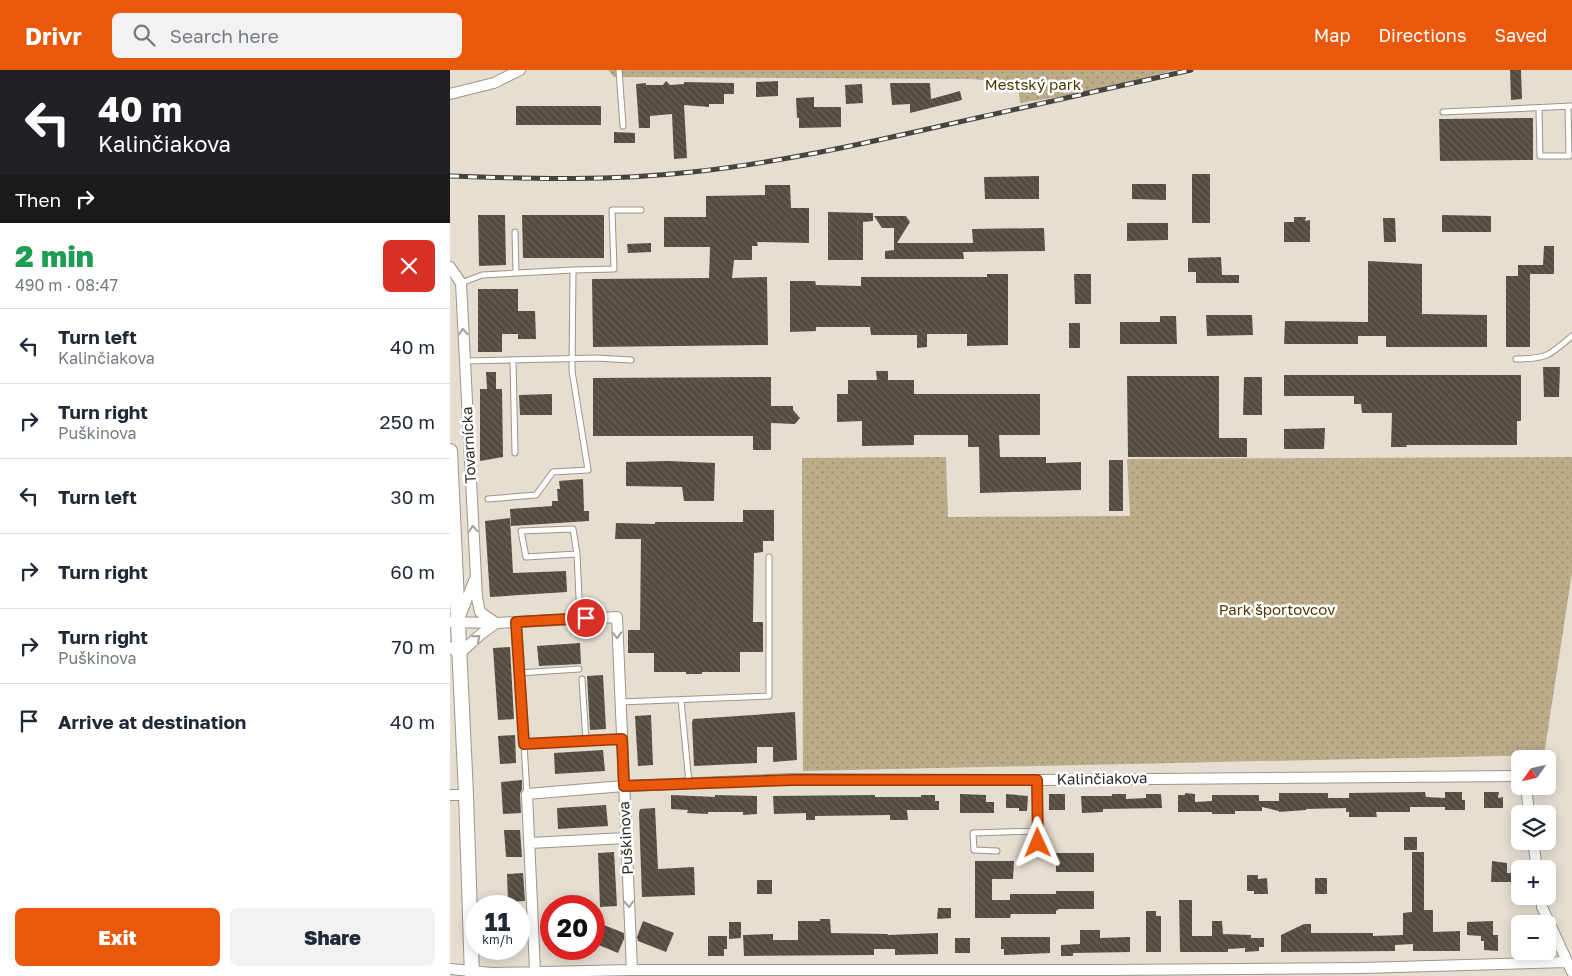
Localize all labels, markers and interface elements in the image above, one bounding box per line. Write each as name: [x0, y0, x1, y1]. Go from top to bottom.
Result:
search box: [112, 13, 462, 58]
text: Drivr: [25, 21, 82, 50]
icon: search: [130, 21, 158, 49]
text: Search here: [170, 24, 279, 47]
text: Map: [1314, 24, 1350, 46]
text: Directions: [1378, 24, 1466, 46]
text: Saved: [1494, 24, 1547, 46]
park label: Mestský park: [985, 75, 1082, 93]
text: 40 m: [98, 88, 182, 130]
icon: left: [15, 90, 80, 155]
text: Kalinčiakova: [98, 130, 231, 157]
icon: right: [71, 185, 99, 213]
text: Then: [15, 188, 61, 211]
text: 2 min: [15, 238, 94, 274]
button: close: [383, 240, 435, 292]
text: 490 m · 08:47: [15, 275, 118, 295]
text: Turn left: [58, 325, 137, 348]
one-way arrow: [458, 328, 469, 336]
icon: left: [15, 332, 43, 360]
text: 40 m: [390, 335, 435, 358]
text: Kalinčiakova: [58, 348, 155, 368]
text: Turn right: [58, 400, 148, 423]
street label: Tovarnícka: [457, 406, 479, 484]
icon: right: [15, 407, 43, 435]
text: 250 m: [380, 410, 435, 433]
text: Puškinova: [58, 423, 137, 443]
icon: left: [15, 482, 43, 510]
text: Turn left: [58, 485, 137, 508]
text: 30 m: [391, 485, 435, 508]
one-way arrow: [468, 525, 479, 533]
icon: right: [15, 557, 43, 585]
text: Turn right: [58, 560, 148, 583]
text: 60 m: [390, 560, 435, 583]
pin: [565, 597, 607, 639]
park label: Park športovcov: [1219, 600, 1336, 618]
icon: arrive: [572, 604, 600, 632]
text: Turn right: [58, 625, 148, 648]
one-way arrow: [612, 631, 623, 639]
icon: right: [15, 632, 43, 660]
text: 70 m: [392, 635, 435, 658]
one-way arrow: [471, 635, 480, 644]
text: Puškinova: [58, 648, 137, 668]
icon: arrive: [15, 707, 43, 735]
text: Arrive at destination: [58, 710, 246, 733]
text: 40 m: [390, 710, 435, 733]
north arrow: [1511, 750, 1556, 795]
map controls: [1511, 750, 1556, 960]
street label: Kalinčiakova: [1056, 768, 1147, 788]
street label: Puškinova: [614, 801, 636, 875]
button: layers: [1511, 805, 1556, 850]
position arrow: [1011, 816, 1063, 868]
button: +: [1511, 860, 1556, 905]
speed limit sign: 20: [540, 895, 605, 960]
one-way arrow: [624, 900, 635, 908]
text: 11: [485, 906, 510, 937]
button: Exit: [15, 908, 220, 966]
button: Share: [230, 908, 435, 966]
button: −: [1511, 915, 1556, 960]
text: km/h: [482, 932, 513, 947]

